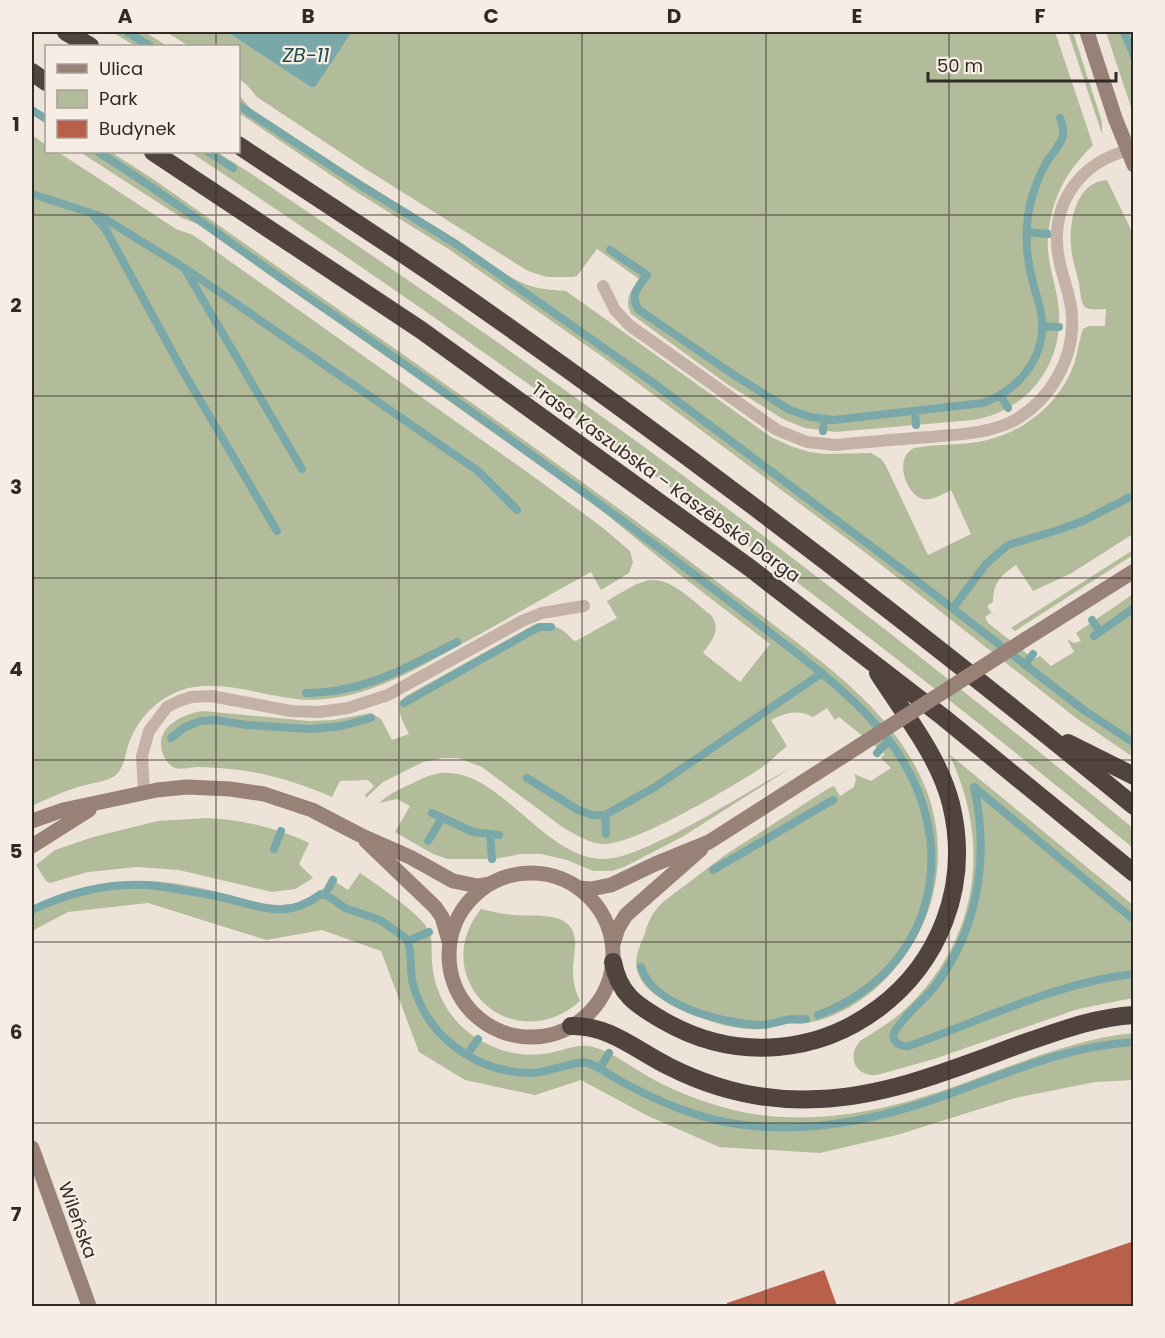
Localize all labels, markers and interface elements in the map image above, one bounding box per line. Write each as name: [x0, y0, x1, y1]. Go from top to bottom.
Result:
text: A: [118, 2, 133, 30]
text: B: [301, 2, 315, 30]
text: C: [483, 2, 499, 30]
text: D: [667, 2, 681, 30]
text: E: [852, 2, 862, 30]
text: F: [1035, 2, 1046, 30]
water label: ZB-11: [282, 41, 329, 69]
legend: [45, 45, 240, 153]
scale bar: [928, 45, 1116, 83]
text: 50 m: [937, 53, 983, 78]
text: Ulica: [99, 56, 143, 81]
text: Park: [99, 86, 138, 111]
text: 1: [12, 110, 20, 138]
text: Budynek: [99, 116, 177, 141]
text: 2: [10, 291, 22, 319]
street label: Trasa Kaszubska – Kaszëbskô Darga: [527, 376, 805, 588]
text: 3: [10, 473, 22, 501]
text: 4: [9, 655, 23, 683]
text: 5: [10, 837, 23, 865]
text: 6: [10, 1018, 22, 1046]
street label: Wileńska: [53, 1178, 103, 1262]
text: 7: [11, 1200, 22, 1228]

